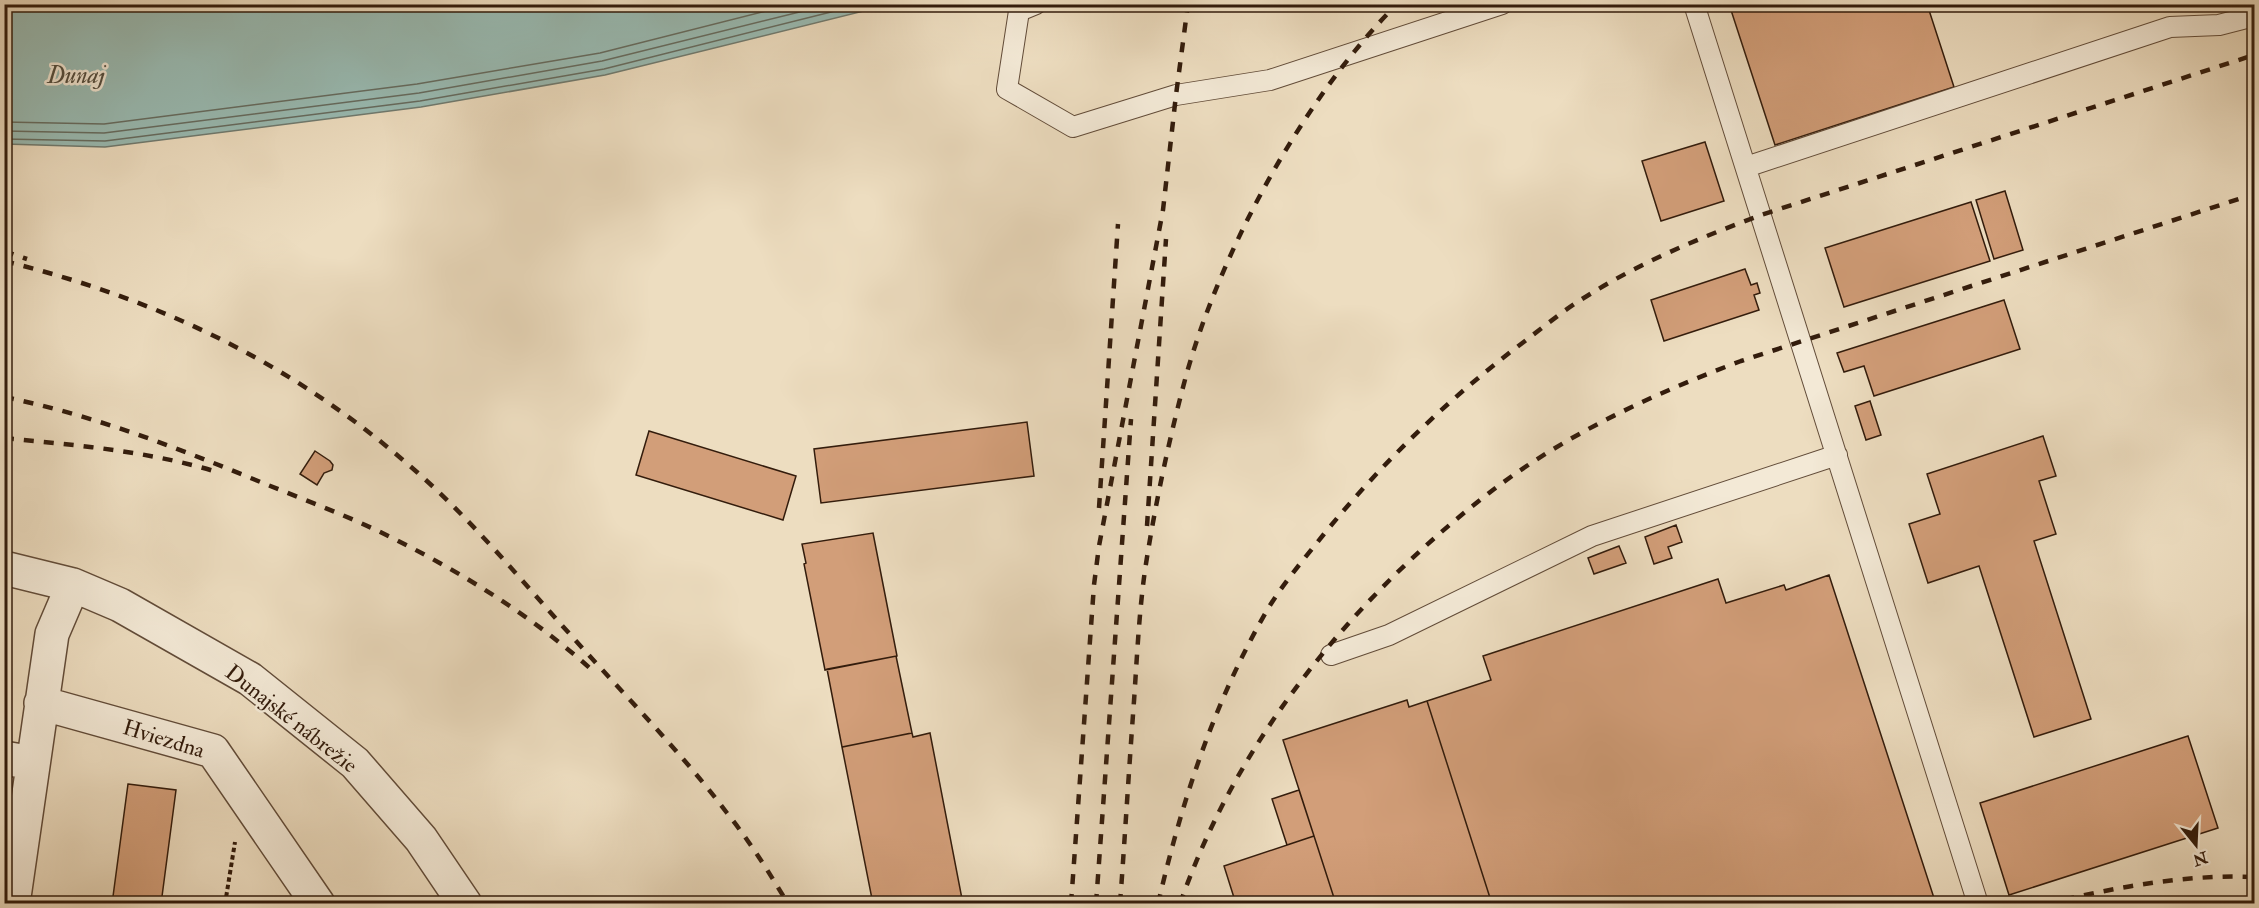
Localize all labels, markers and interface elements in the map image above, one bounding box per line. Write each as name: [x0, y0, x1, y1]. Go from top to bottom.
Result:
water label: Dunaj: [46, 60, 107, 91]
street label: Dunajské nábrežie: [220, 658, 363, 779]
street label: Hviezdna: [119, 713, 209, 765]
north arrow: [2166, 815, 2226, 875]
text: N: [2190, 846, 2211, 870]

